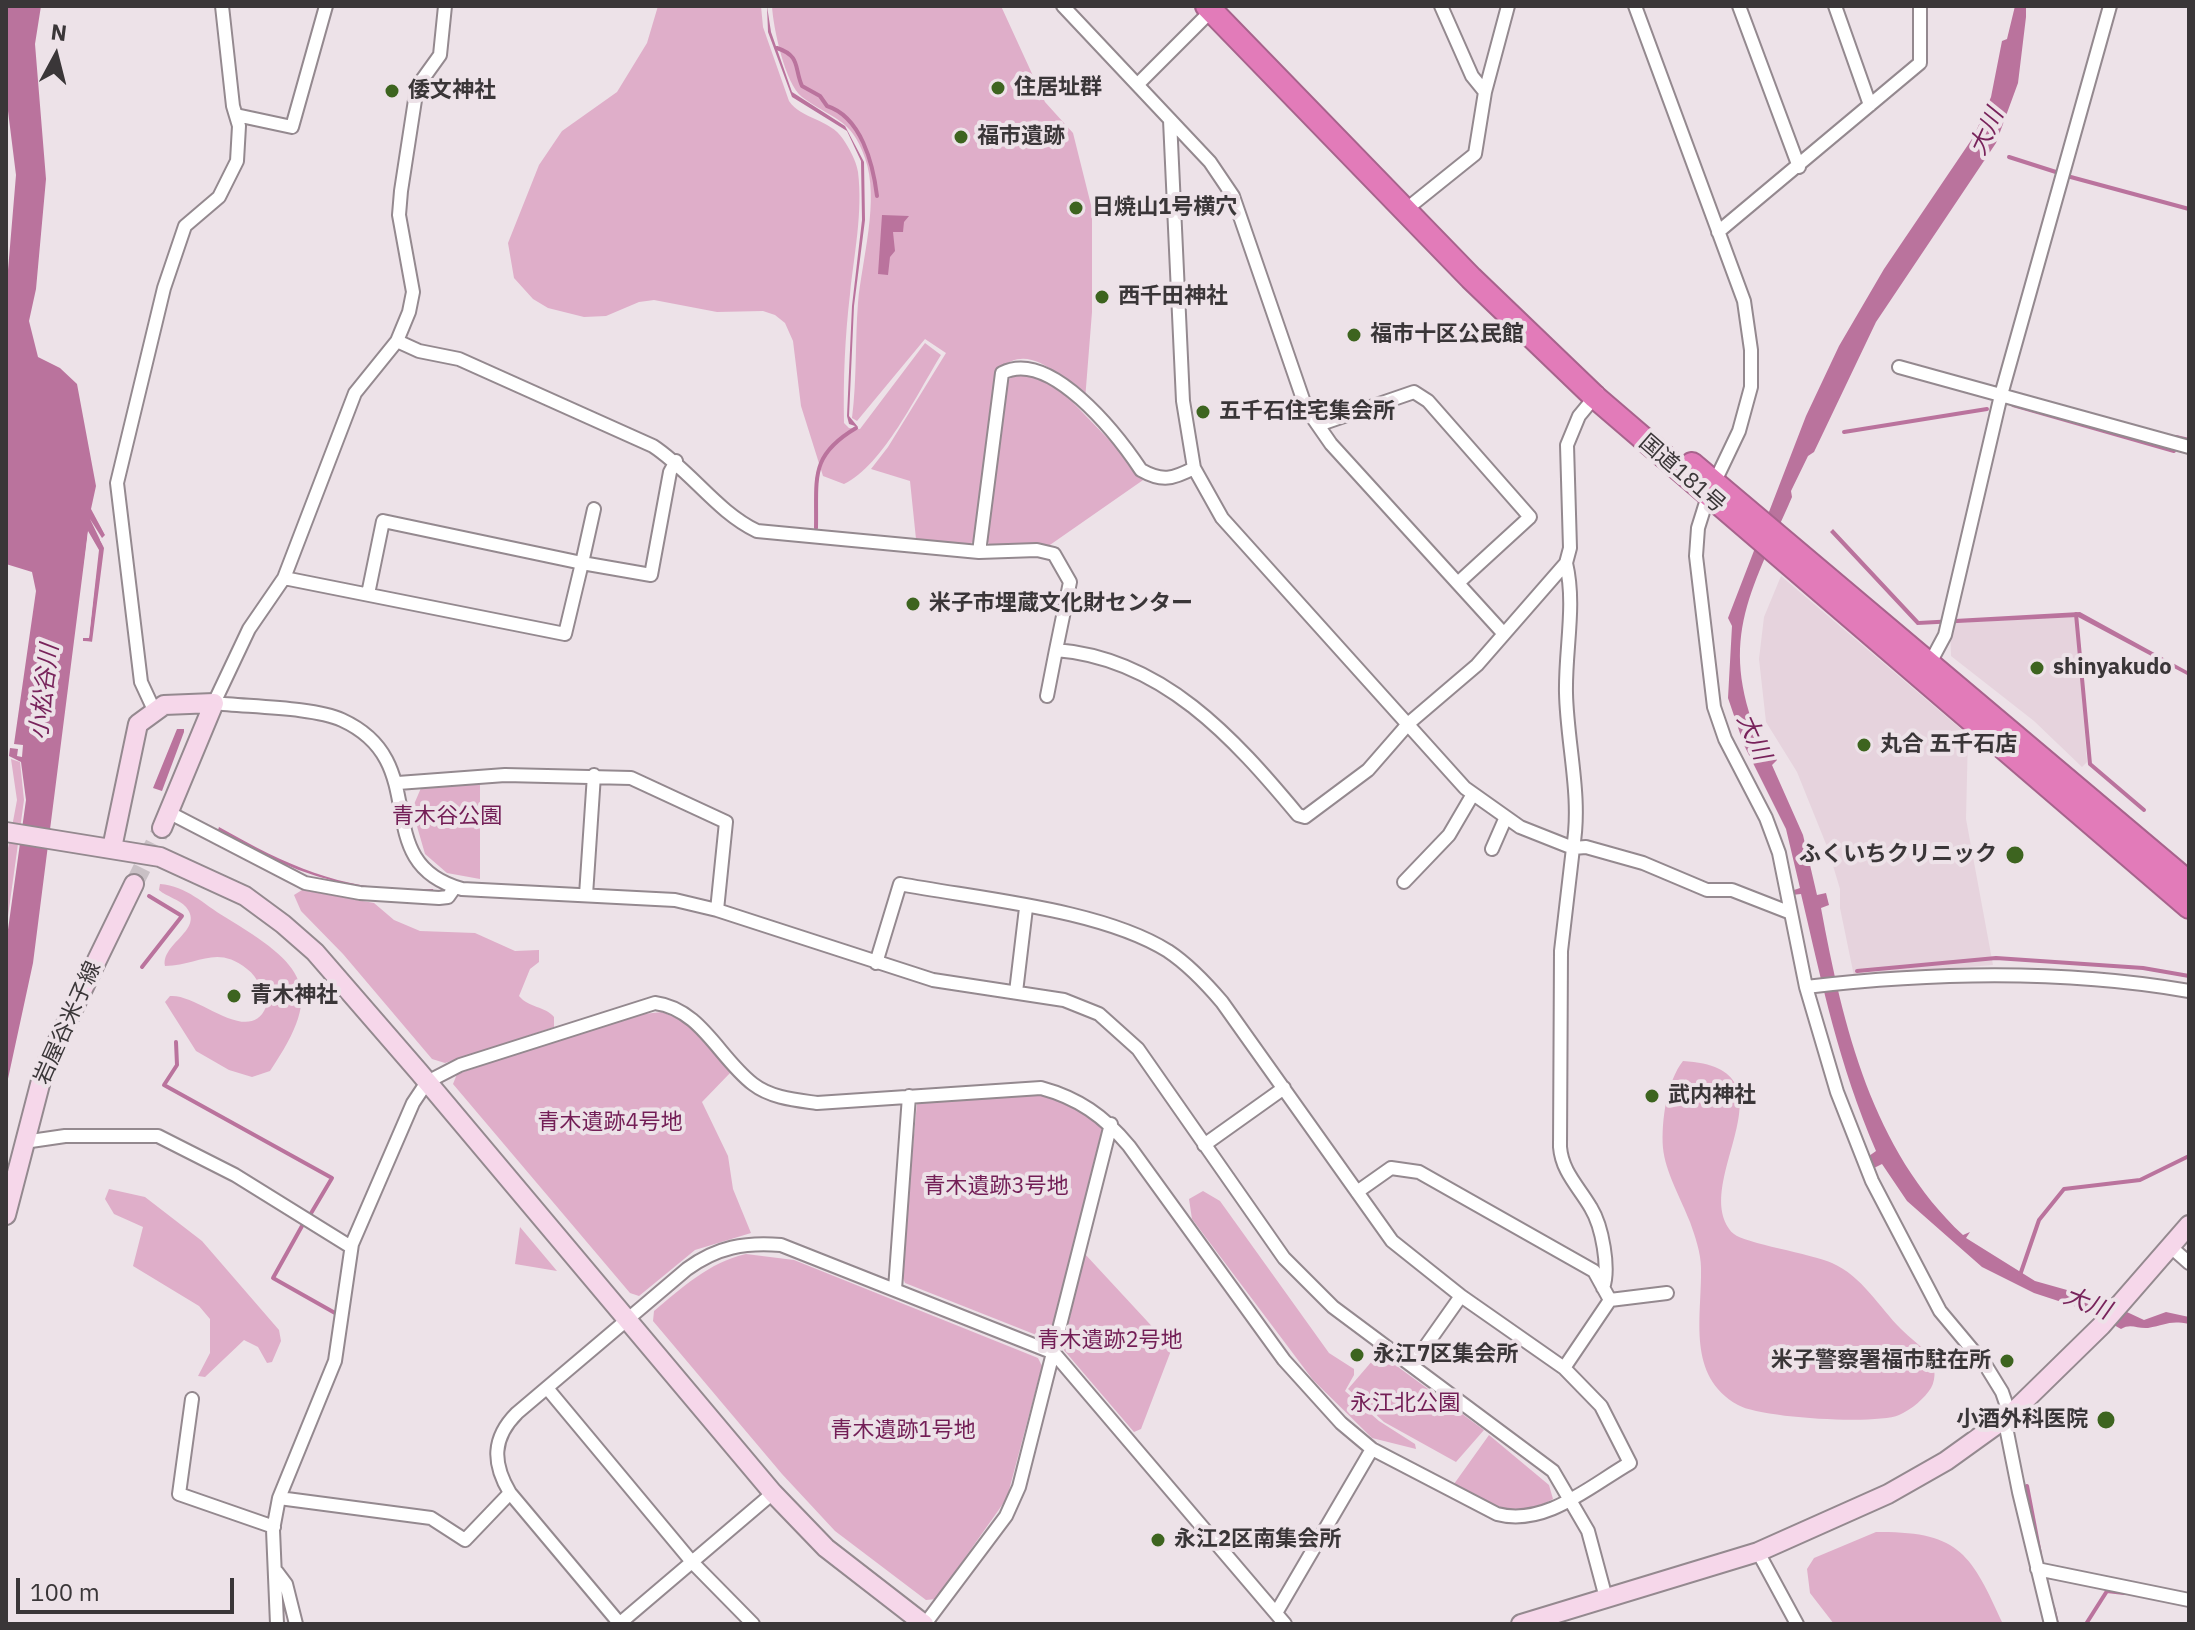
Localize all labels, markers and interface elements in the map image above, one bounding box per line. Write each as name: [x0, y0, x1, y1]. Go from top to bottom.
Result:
north arrow: [16, 16, 96, 96]
text: N: [49, 16, 69, 47]
place label: 住居址群: [1014, 75, 1102, 101]
place label: 倭文神社: [408, 78, 496, 104]
marker: 住居址群: [989, 79, 1007, 97]
marker: 倭文神社: [383, 82, 401, 100]
water label: 大川: [1964, 104, 2010, 160]
place label: 福市遺跡: [977, 124, 1065, 150]
marker: 福市遺跡: [952, 128, 970, 146]
place label: 日焼山1号横穴: [1092, 195, 1237, 221]
marker: 日焼山1号横穴: [1067, 199, 1085, 217]
place label: 西千田神社: [1118, 284, 1228, 310]
marker: 西千田神社: [1093, 288, 1111, 306]
place label: 福市十区公民館: [1370, 322, 1524, 348]
marker: 福市十区公民館: [1345, 326, 1363, 344]
place label: 五千石住宅集会所: [1219, 399, 1395, 425]
marker: 五千石住宅集会所: [1194, 403, 1212, 421]
street label: 国道181号: [1633, 429, 1731, 519]
place label: 米子市埋蔵文化財センター: [929, 591, 1193, 617]
marker: 米子市埋蔵文化財センター: [904, 595, 922, 613]
water label: 小松谷川: [25, 643, 65, 741]
place label: shinyakudo: [2053, 655, 2172, 681]
marker: shinyakudo: [2028, 659, 2046, 677]
water label: 大川: [1730, 709, 1776, 765]
place label: 丸合 五千石店: [1880, 732, 2017, 758]
marker: 丸合 五千石店: [1855, 736, 1873, 754]
park label: 青木谷公園: [392, 804, 502, 830]
place label: ふくいちクリニック: [1799, 842, 1997, 868]
marker: ふくいちクリニック: [2004, 844, 2026, 866]
street label: 岩屋谷米子線: [29, 957, 107, 1089]
place label: 青木神社: [250, 983, 338, 1009]
marker: 青木神社: [225, 987, 243, 1005]
place label: 武内神社: [1668, 1083, 1756, 1109]
marker: 武内神社: [1643, 1087, 1661, 1105]
park label: 青木遺跡4号地: [537, 1110, 683, 1136]
park label: 青木遺跡3号地: [923, 1174, 1069, 1200]
water label: 大川: [2059, 1282, 2115, 1326]
park label: 青木遺跡2号地: [1037, 1328, 1183, 1354]
place label: 永江7区集会所: [1373, 1342, 1518, 1368]
marker: 永江7区集会所: [1348, 1346, 1366, 1364]
place label: 米子警察署福市駐在所: [1771, 1348, 1991, 1374]
marker: 米子警察署福市駐在所: [1998, 1352, 2016, 1370]
park label: 永江北公園: [1350, 1391, 1460, 1417]
place label: 小酒外科医院: [1956, 1407, 2088, 1433]
marker: 小酒外科医院: [2095, 1409, 2117, 1431]
park label: 青木遺跡1号地: [830, 1418, 976, 1444]
place label: 永江2区南集会所: [1174, 1527, 1341, 1553]
marker: 永江2区南集会所: [1149, 1531, 1167, 1549]
scale bar: [20, 1562, 238, 1612]
text: 100 m: [30, 1576, 100, 1608]

